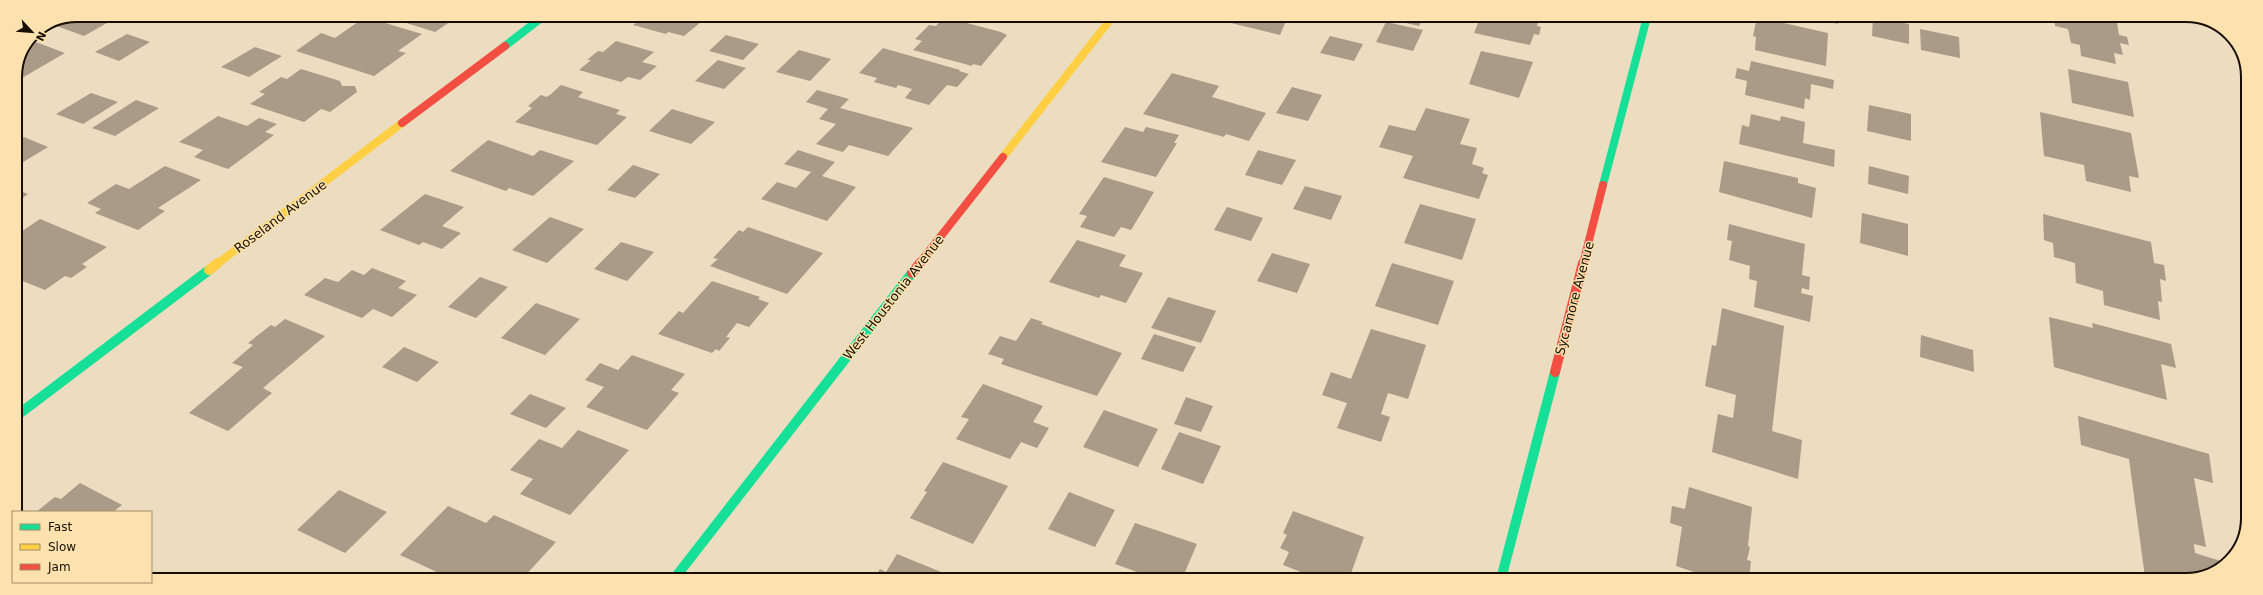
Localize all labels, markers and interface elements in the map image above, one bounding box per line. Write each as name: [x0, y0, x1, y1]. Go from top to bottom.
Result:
north arrow: [12, 12, 52, 52]
text: N: [33, 29, 48, 43]
street label: Roseland Avenue: [231, 177, 329, 256]
street label: West Houstonia Avenue: [840, 232, 947, 363]
street label: Sycamore Avenue: [1552, 240, 1597, 357]
legend: [12, 511, 152, 583]
text: Fast: [48, 520, 72, 534]
text: Slow: [48, 540, 76, 554]
text: Jam: [47, 560, 71, 574]

